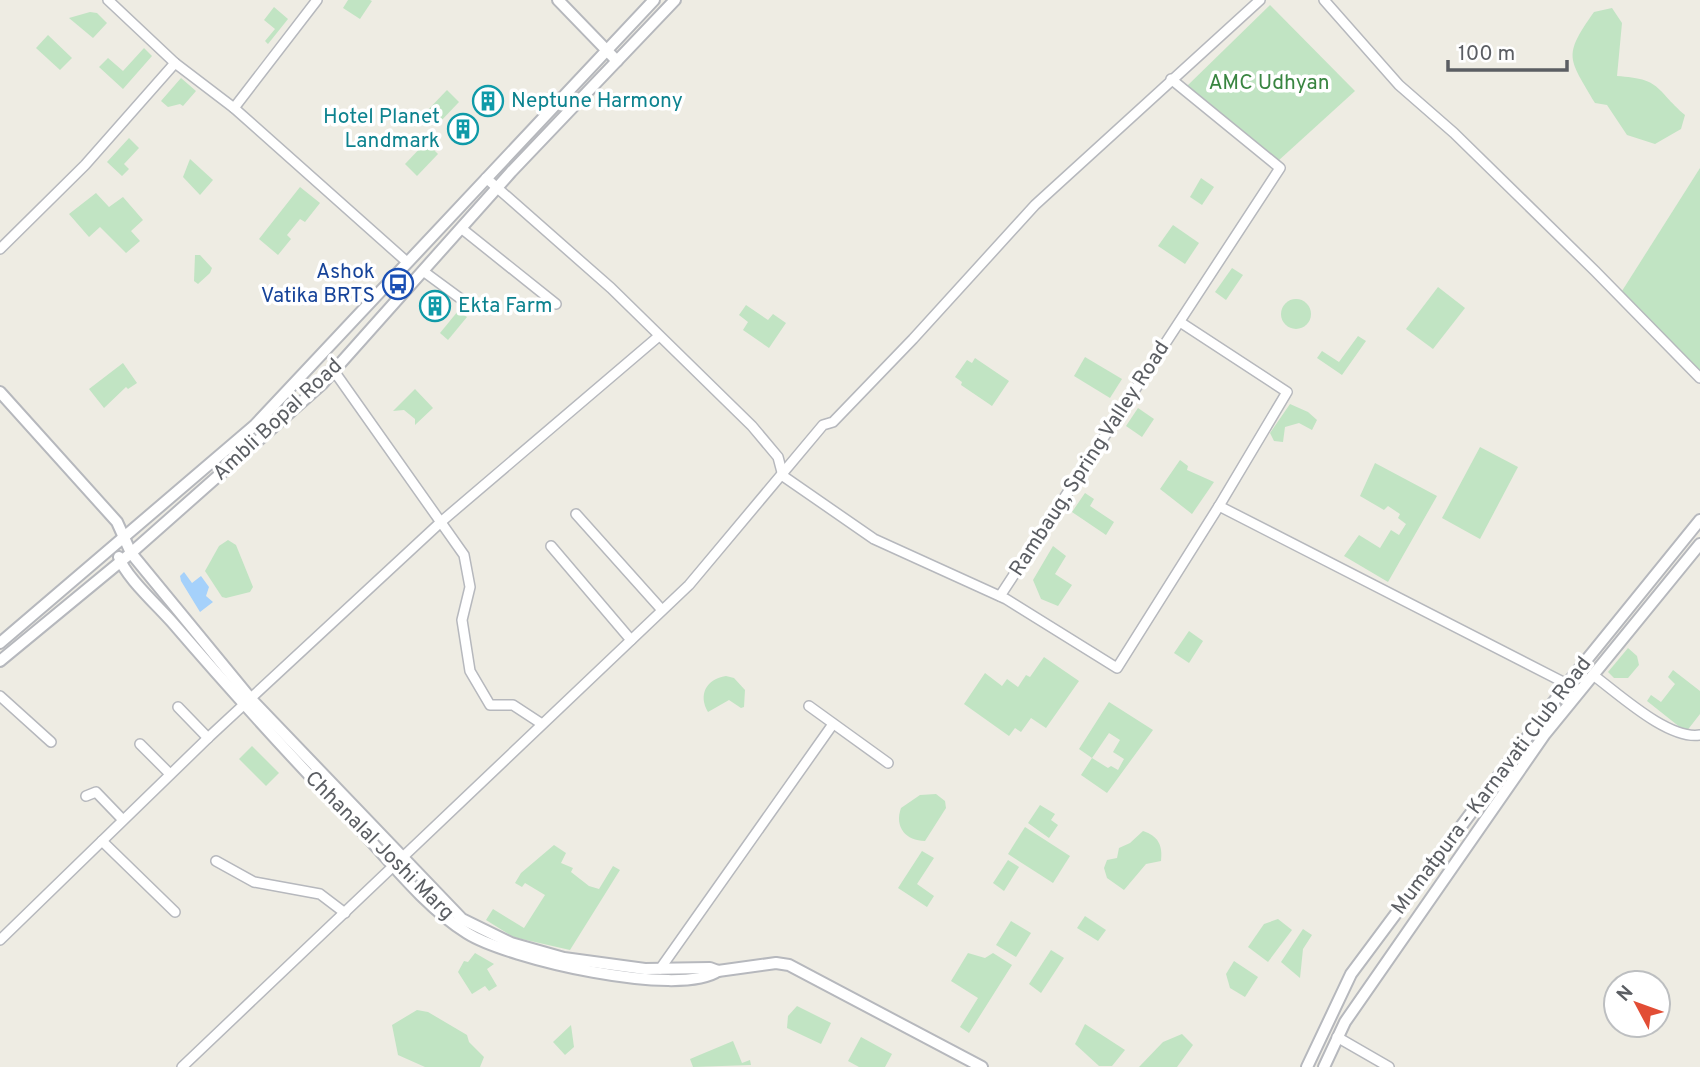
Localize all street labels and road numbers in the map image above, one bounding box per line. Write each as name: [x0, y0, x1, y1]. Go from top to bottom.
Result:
street label: Rambaug, Spring Valley Road: [1004, 336, 1176, 582]
street label: Ambli Bopal Road: [208, 353, 348, 487]
street label: Mumatpura - Karnavati Club Road: [1386, 652, 1598, 920]
street label: Chhanalal Joshi Marg: [299, 766, 459, 926]

